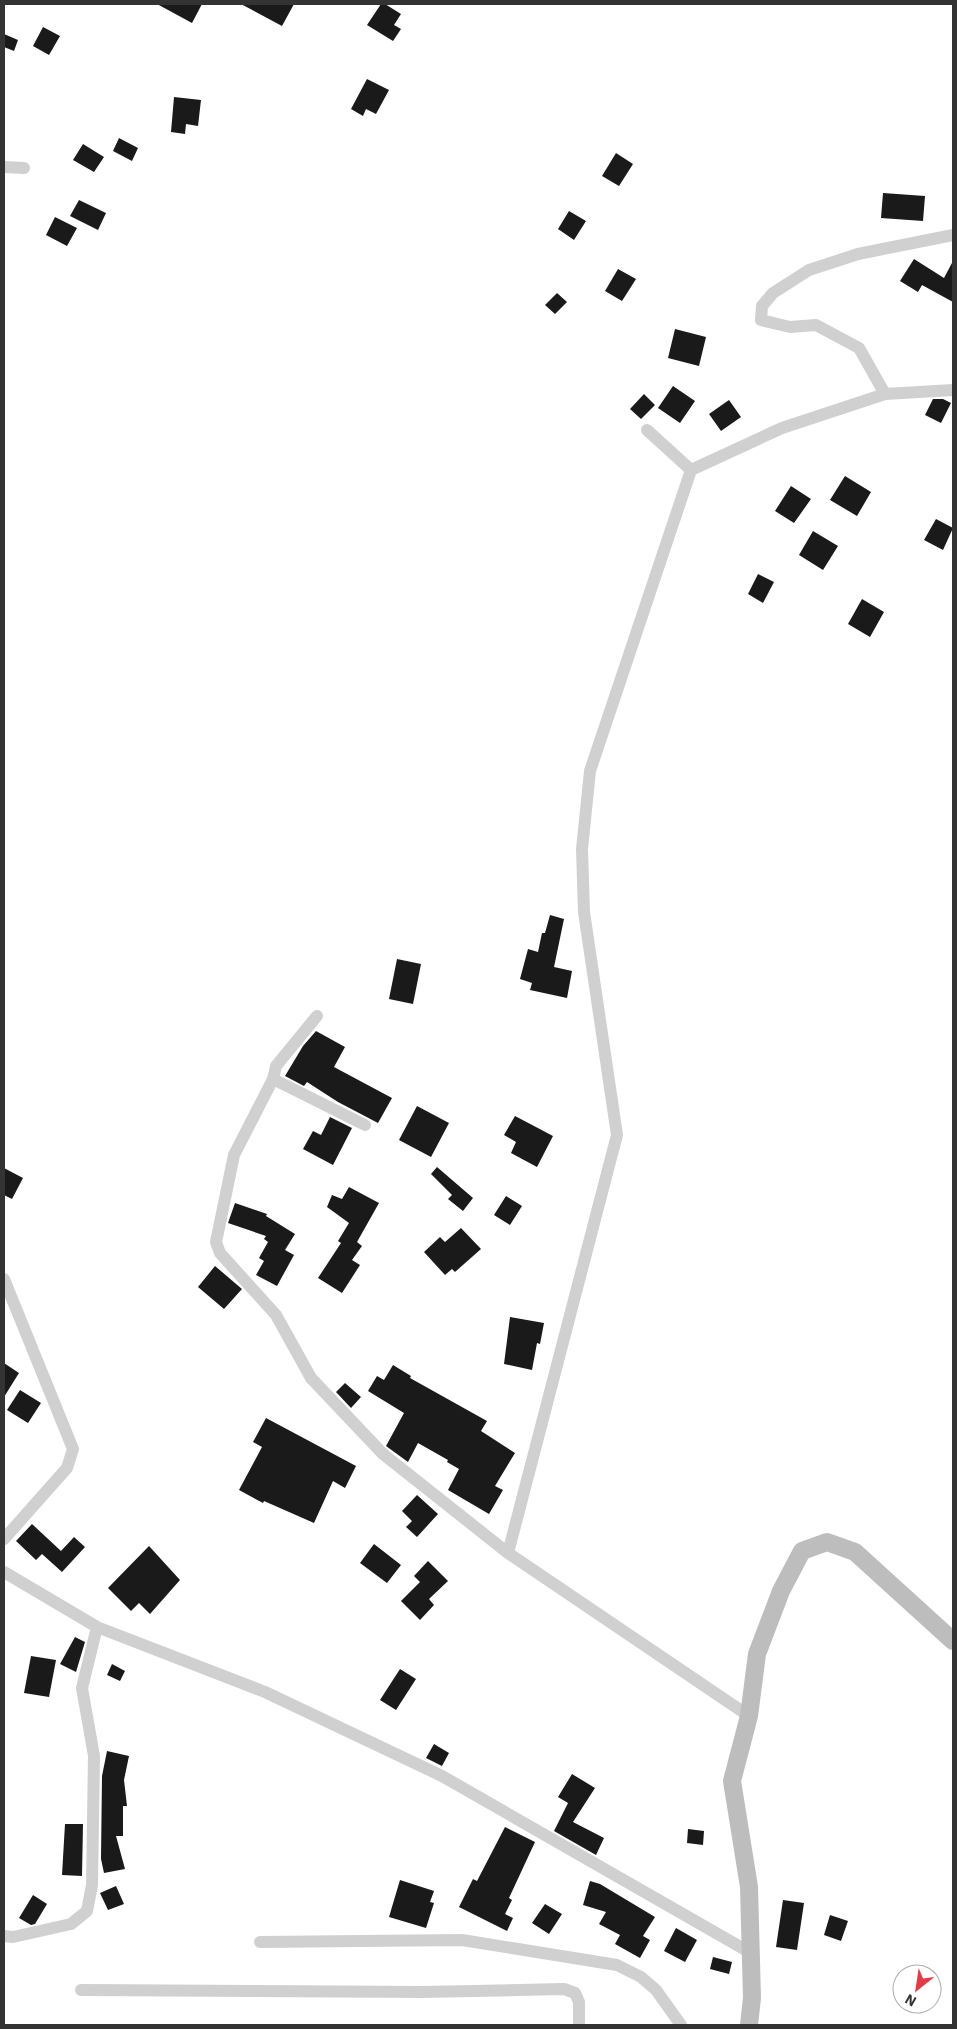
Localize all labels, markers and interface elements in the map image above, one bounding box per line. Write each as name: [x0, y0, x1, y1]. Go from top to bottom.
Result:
north arrow: [892, 1964, 942, 2014]
text: N: [902, 1990, 919, 2011]

